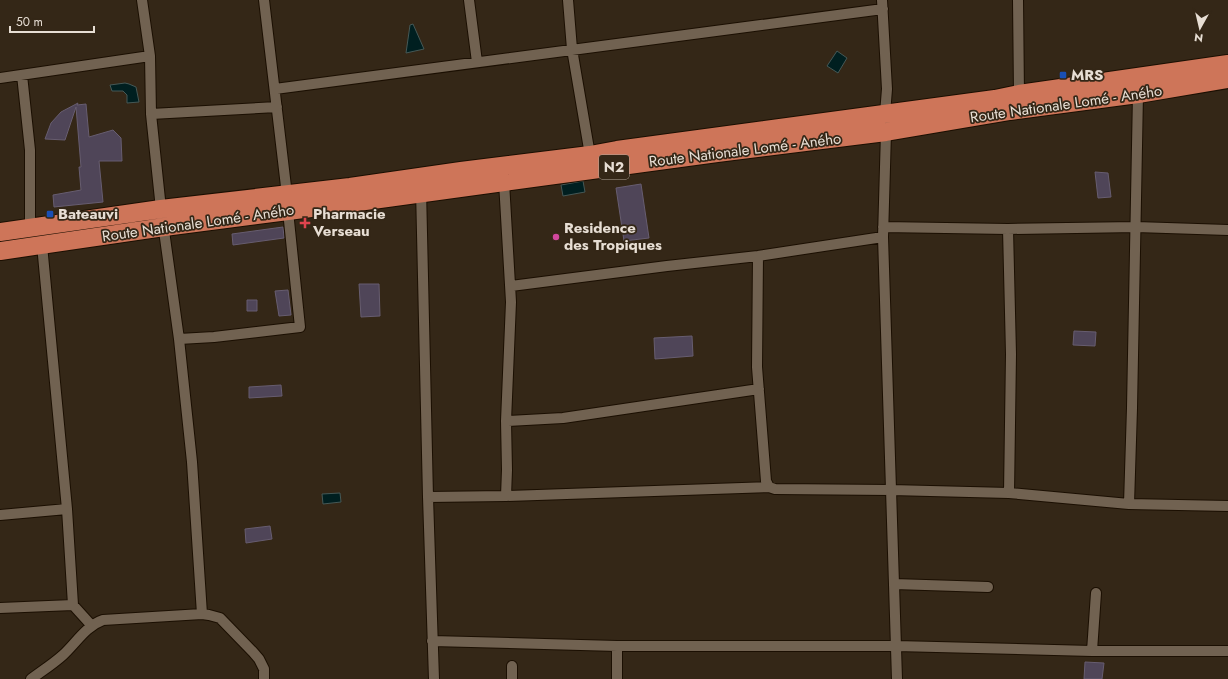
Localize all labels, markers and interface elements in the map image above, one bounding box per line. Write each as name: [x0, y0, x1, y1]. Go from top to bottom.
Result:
scale bar: [10, 8, 94, 34]
north arrow: [1180, 8, 1220, 48]
text: 50 m: [16, 13, 43, 31]
text: N: [1193, 29, 1204, 46]
place label: MRS: [1071, 64, 1103, 86]
marker: MRS: [1058, 70, 1068, 80]
street label: Route Nationale Lomé - Aného: [969, 80, 1163, 128]
street label: Route Nationale Lomé - Aného: [648, 127, 842, 173]
road number: N2: [599, 155, 629, 179]
street label: Route Nationale Lomé - Aného: [101, 199, 295, 247]
place label: Bateauvi: [58, 203, 118, 225]
place label: Pharmacie Verseau: [312, 203, 386, 242]
marker: Bateauvi: [45, 209, 55, 219]
place label: Residence des Tropiques: [564, 217, 662, 256]
marker: Pharmacie Verseau: [300, 218, 310, 228]
marker: Residence des Tropiques: [551, 232, 561, 242]

